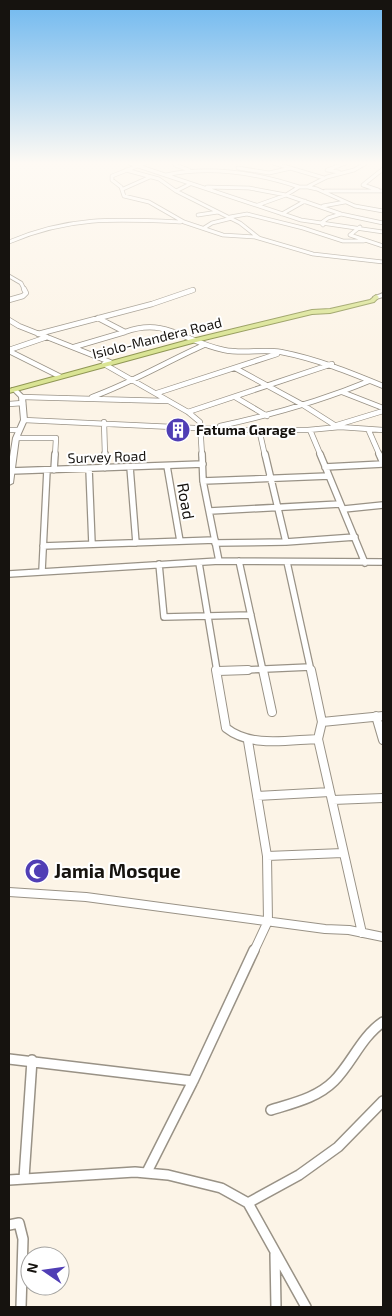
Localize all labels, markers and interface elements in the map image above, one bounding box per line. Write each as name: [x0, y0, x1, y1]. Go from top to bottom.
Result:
street label: Isiolo-Mandera Road: [90, 313, 223, 362]
building icon: Fatuma Garage: [165, 417, 191, 443]
place label: Fatuma Garage: [196, 421, 296, 438]
street label: Survey Road: [67, 447, 147, 466]
street label: Road: [174, 481, 199, 521]
mosque icon: Jamia Mosque: [24, 858, 50, 884]
place label: Jamia Mosque: [54, 859, 181, 882]
north arrow: [20, 1246, 70, 1296]
text: N: [22, 1261, 41, 1275]

